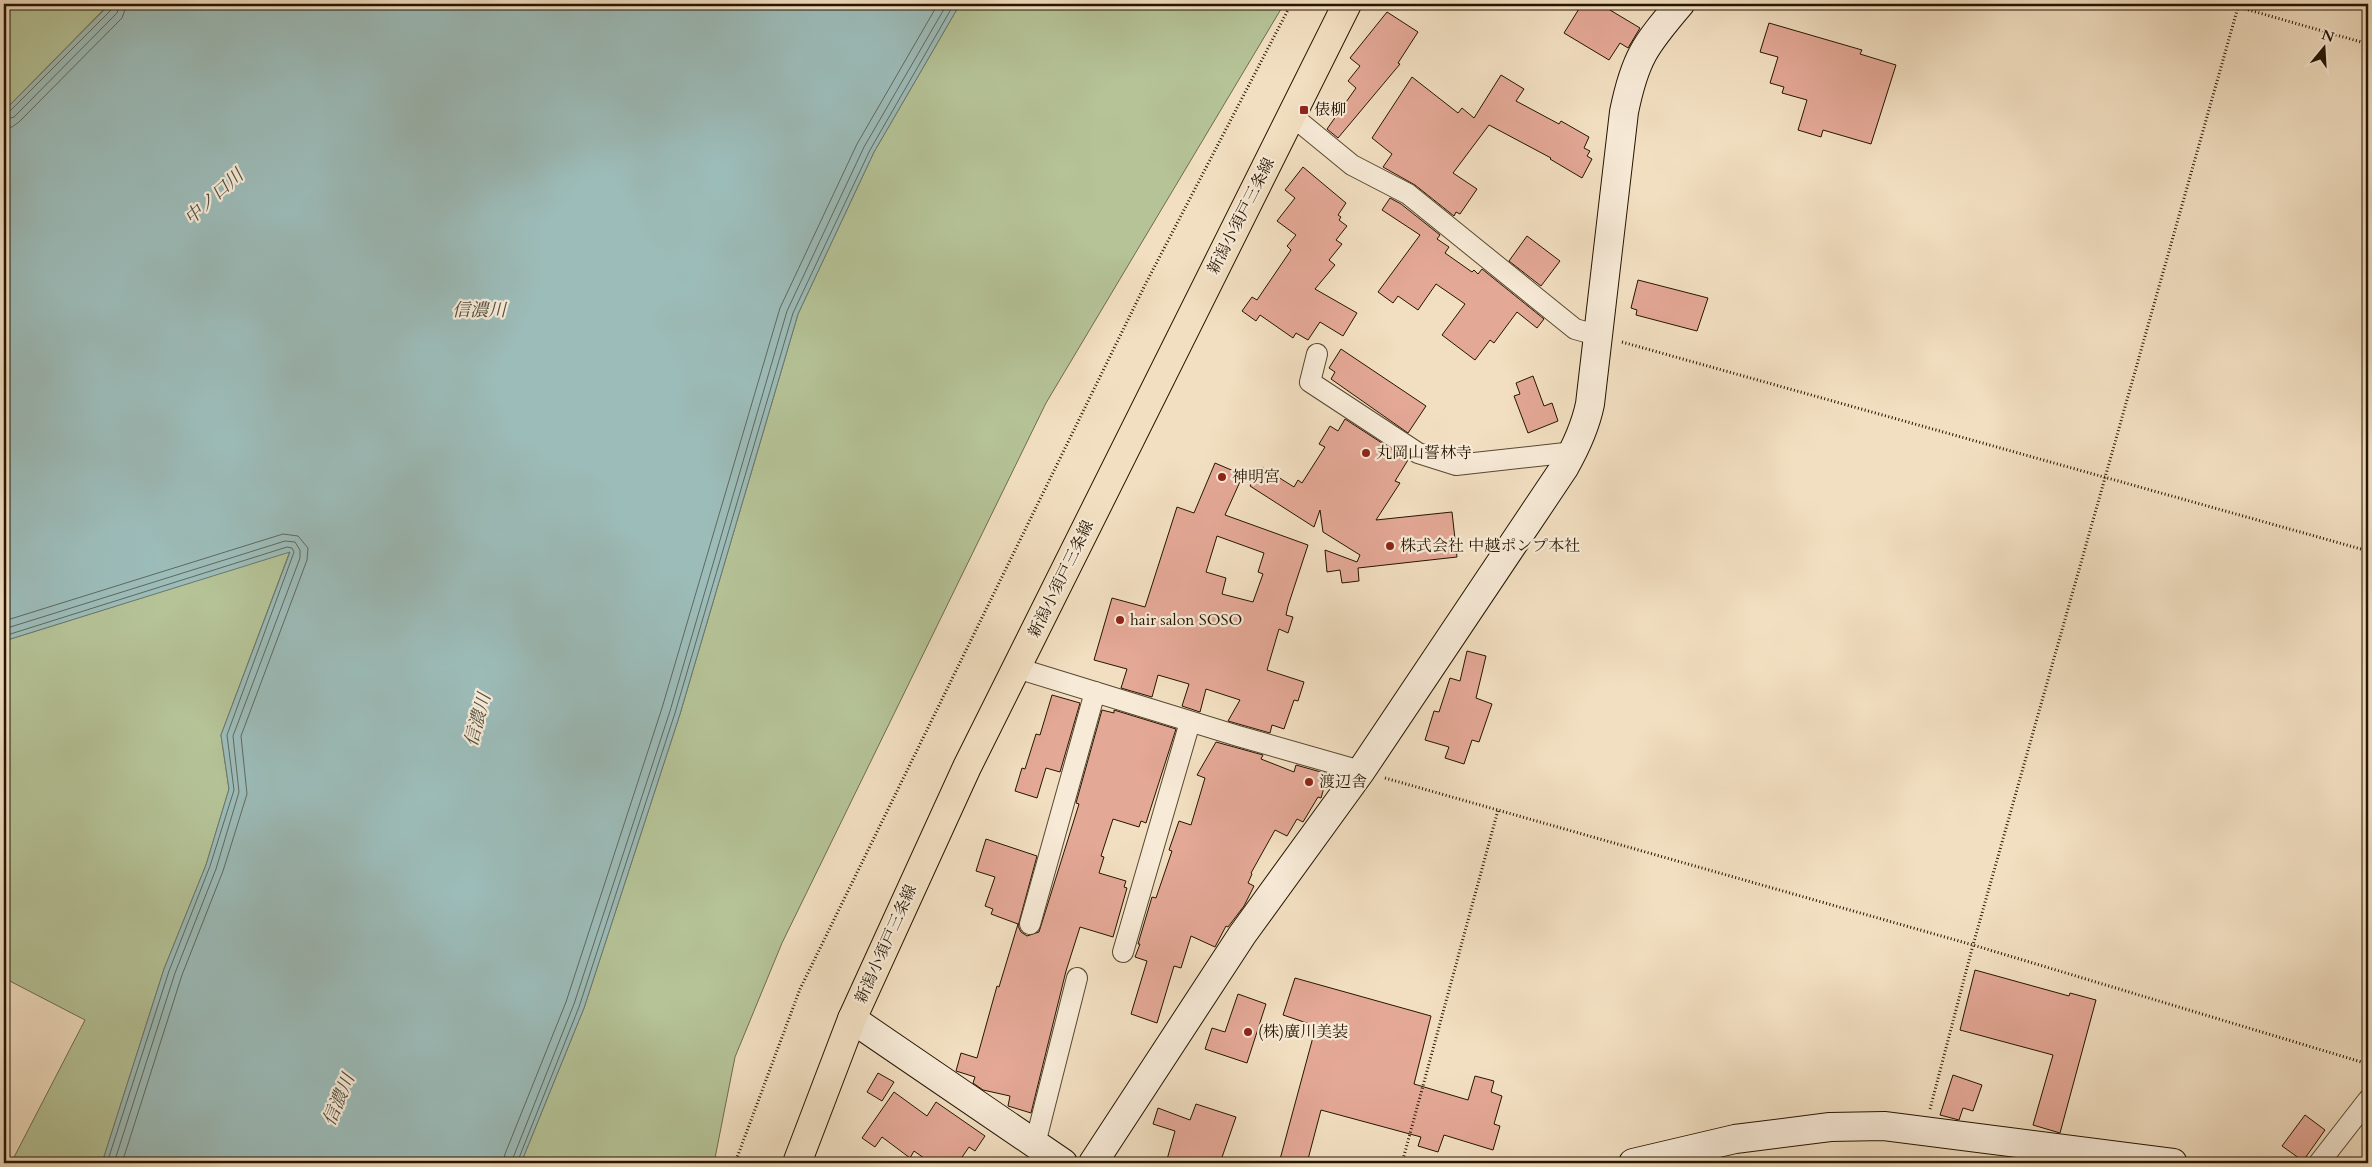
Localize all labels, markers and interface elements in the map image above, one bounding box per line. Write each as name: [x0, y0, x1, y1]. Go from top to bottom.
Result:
north arrow: [2300, 22, 2350, 72]
text: N: [2319, 25, 2337, 47]
place label: 俵柳: [1314, 99, 1346, 121]
marker: 俵柳: [1298, 104, 1310, 116]
street label: 新潟小須戸三条線: [1202, 154, 1280, 278]
water label: 中ノ口川: [179, 162, 251, 230]
water label: 信濃川: [452, 298, 508, 323]
place label: 丸岡山誓林寺: [1376, 442, 1472, 464]
marker: 丸岡山誓林寺: [1360, 447, 1372, 459]
place label: 神明宮: [1232, 466, 1280, 488]
marker: 神明宮: [1216, 471, 1228, 483]
street label: 新潟小須戸三条線: [1023, 517, 1099, 641]
place label: 株式会社 中越ポンプ本社: [1400, 535, 1580, 557]
marker: 株式会社 中越ポンプ本社: [1384, 540, 1396, 552]
place label: hair salon SOSO: [1130, 609, 1242, 631]
marker: hair salon SOSO: [1114, 614, 1126, 626]
water label: 信濃川: [459, 689, 498, 749]
place label: 渡辺舎: [1319, 771, 1367, 793]
marker: 渡辺舎: [1303, 776, 1315, 788]
street label: 新潟小須戸三条線: [850, 881, 922, 1007]
place label: (株)廣川美装: [1258, 1021, 1348, 1043]
marker: (株)廣川美装: [1242, 1026, 1254, 1038]
water label: 信濃川: [317, 1068, 362, 1130]

